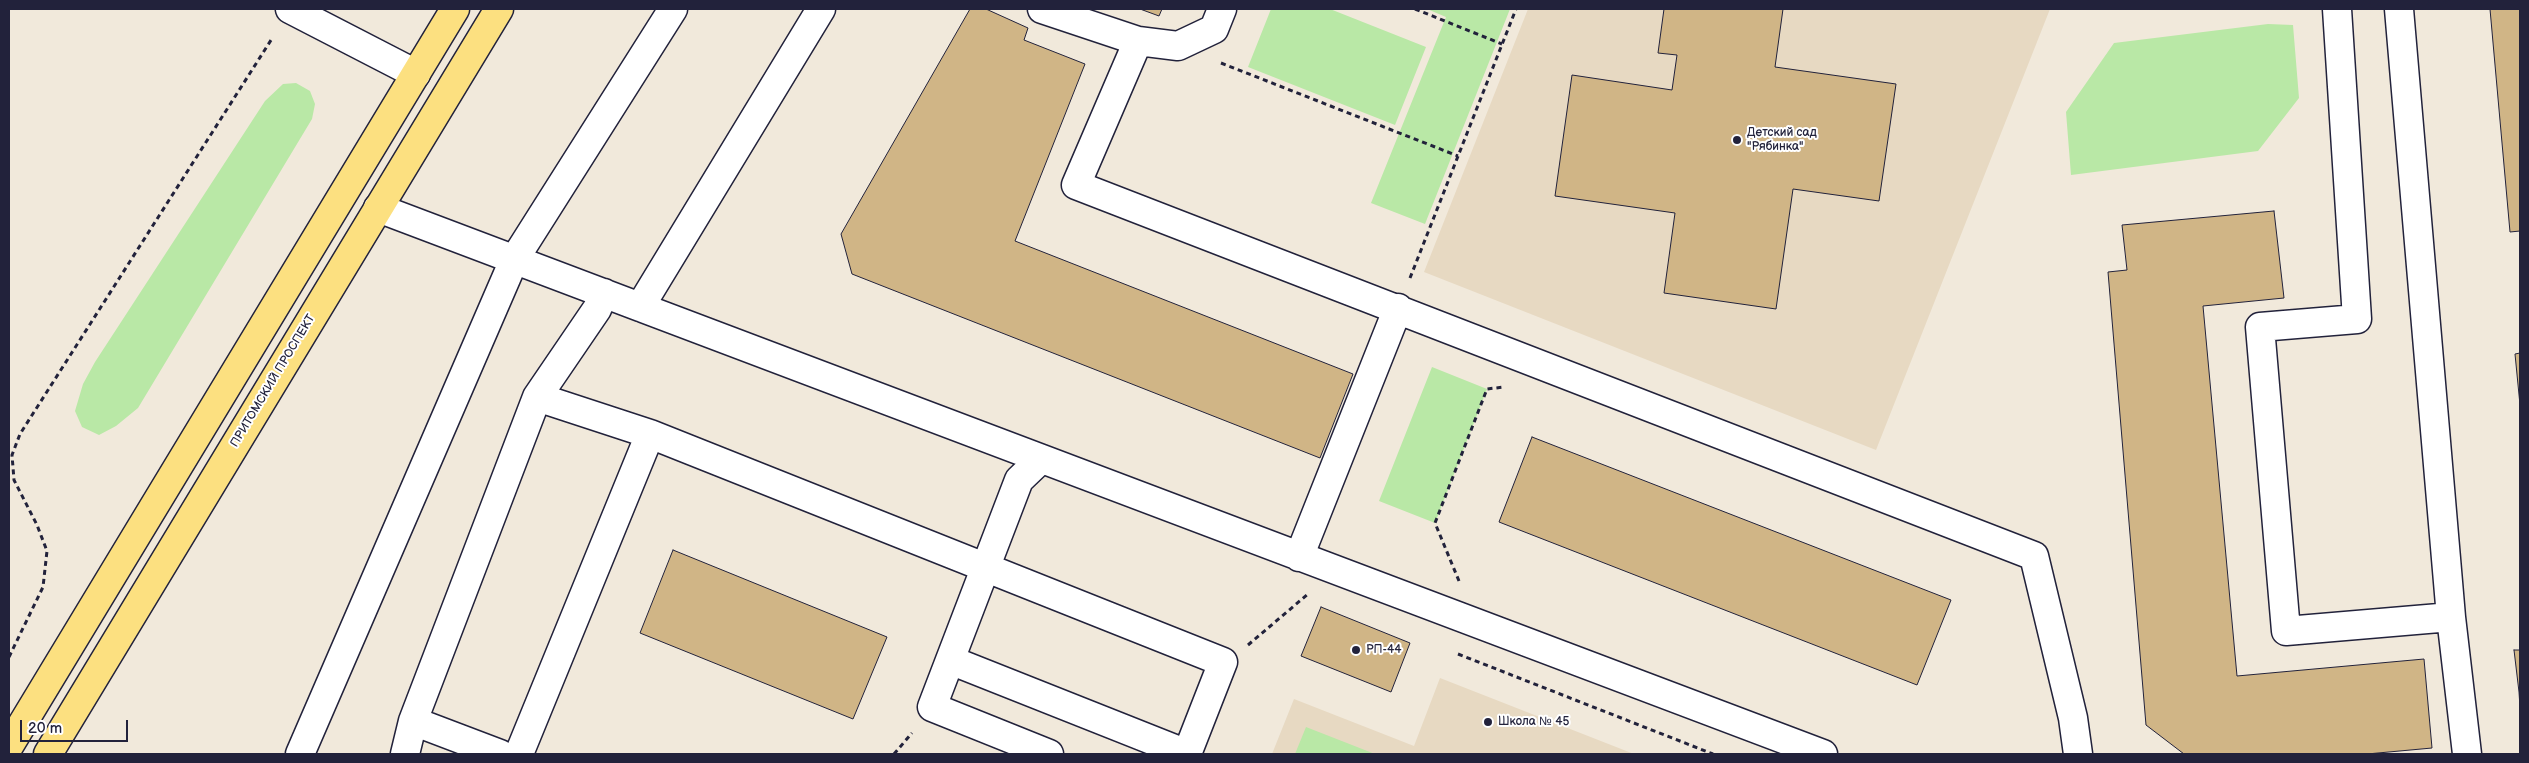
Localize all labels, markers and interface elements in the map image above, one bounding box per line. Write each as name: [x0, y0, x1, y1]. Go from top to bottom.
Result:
place label: Детский сад "Рябинка": [1747, 126, 1817, 154]
marker: Детский сад "Рябинка": [1731, 134, 1743, 146]
street label: ПРИТОМСКИЙ ПРОСПЕКТ: [228, 312, 318, 450]
place label: РП-44: [1366, 643, 1402, 657]
marker: РП-44: [1350, 644, 1362, 656]
scale bar: [22, 710, 130, 742]
place label: Школа № 45: [1498, 715, 1569, 729]
marker: Школа № 45: [1482, 716, 1494, 728]
text: 20 m: [28, 719, 62, 738]

